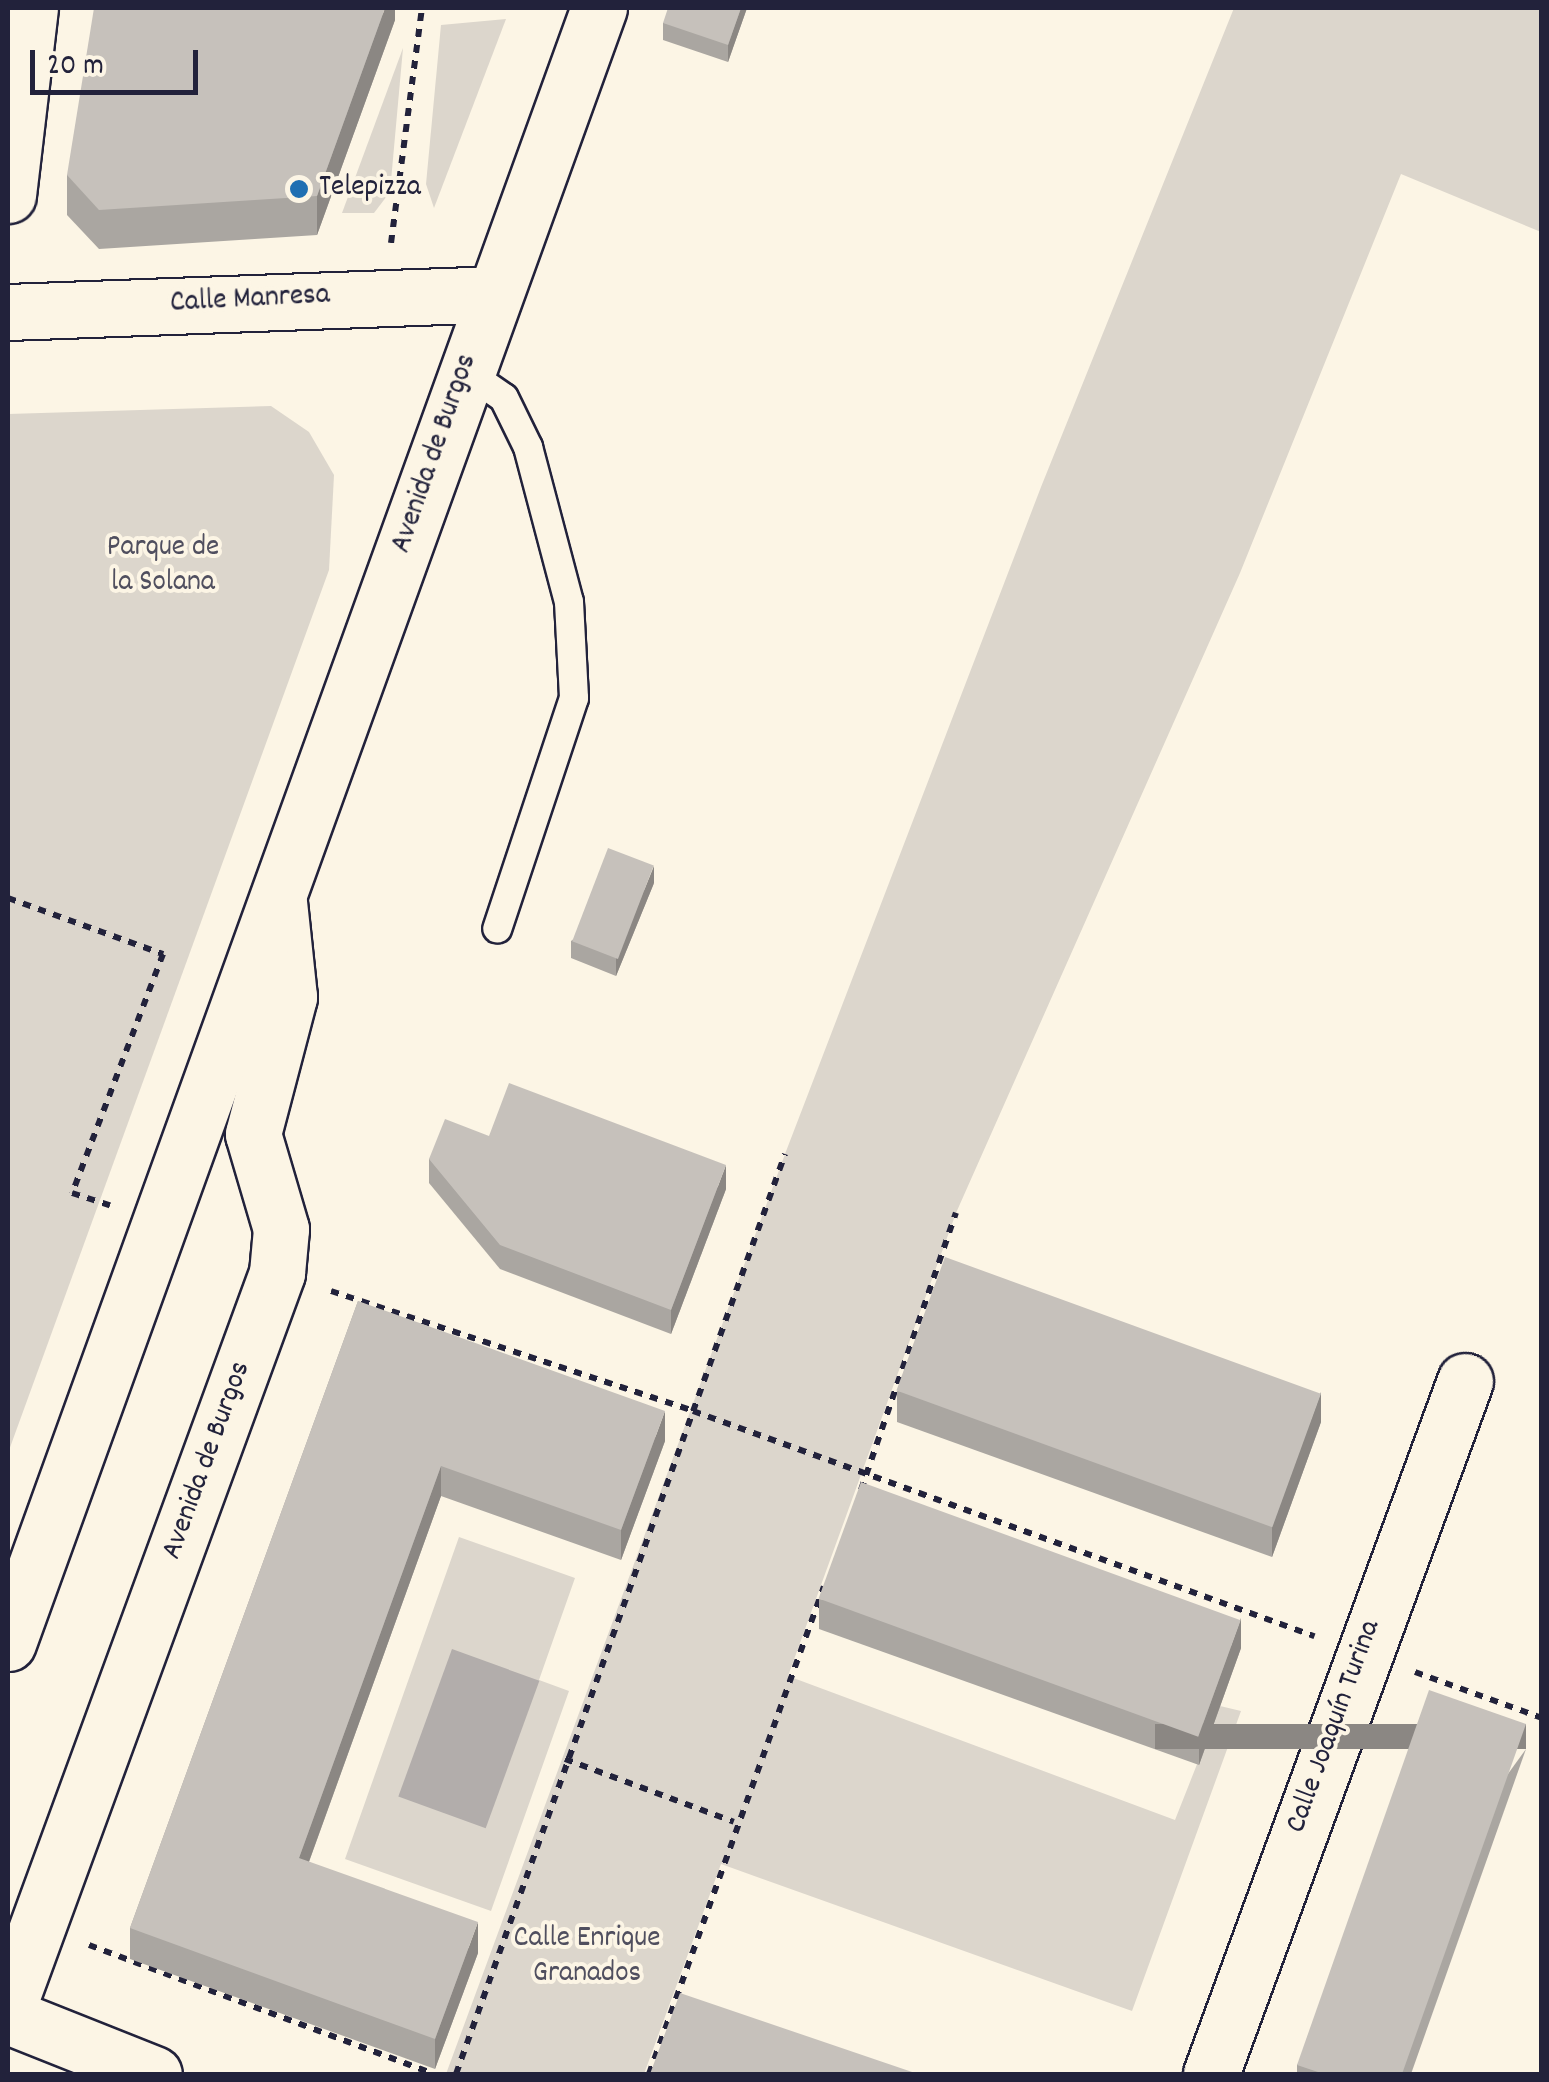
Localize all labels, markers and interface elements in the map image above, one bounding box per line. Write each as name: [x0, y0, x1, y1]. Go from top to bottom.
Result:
scale bar: [35, 30, 202, 92]
text: 20 m: [47, 46, 104, 89]
place label: Telepizza: [319, 171, 421, 207]
marker: Telepizza: [288, 178, 310, 200]
street label: Calle Manresa: [169, 279, 331, 323]
street label: Avenida de Burgos: [385, 350, 487, 558]
park label: Parque de la Solana: [107, 531, 219, 602]
street label: Avenida de Burgos: [156, 1357, 260, 1565]
street label: Calle Joaquín Turina: [1280, 1616, 1390, 1838]
park label: Calle Enrique Granados: [514, 1922, 660, 1992]

